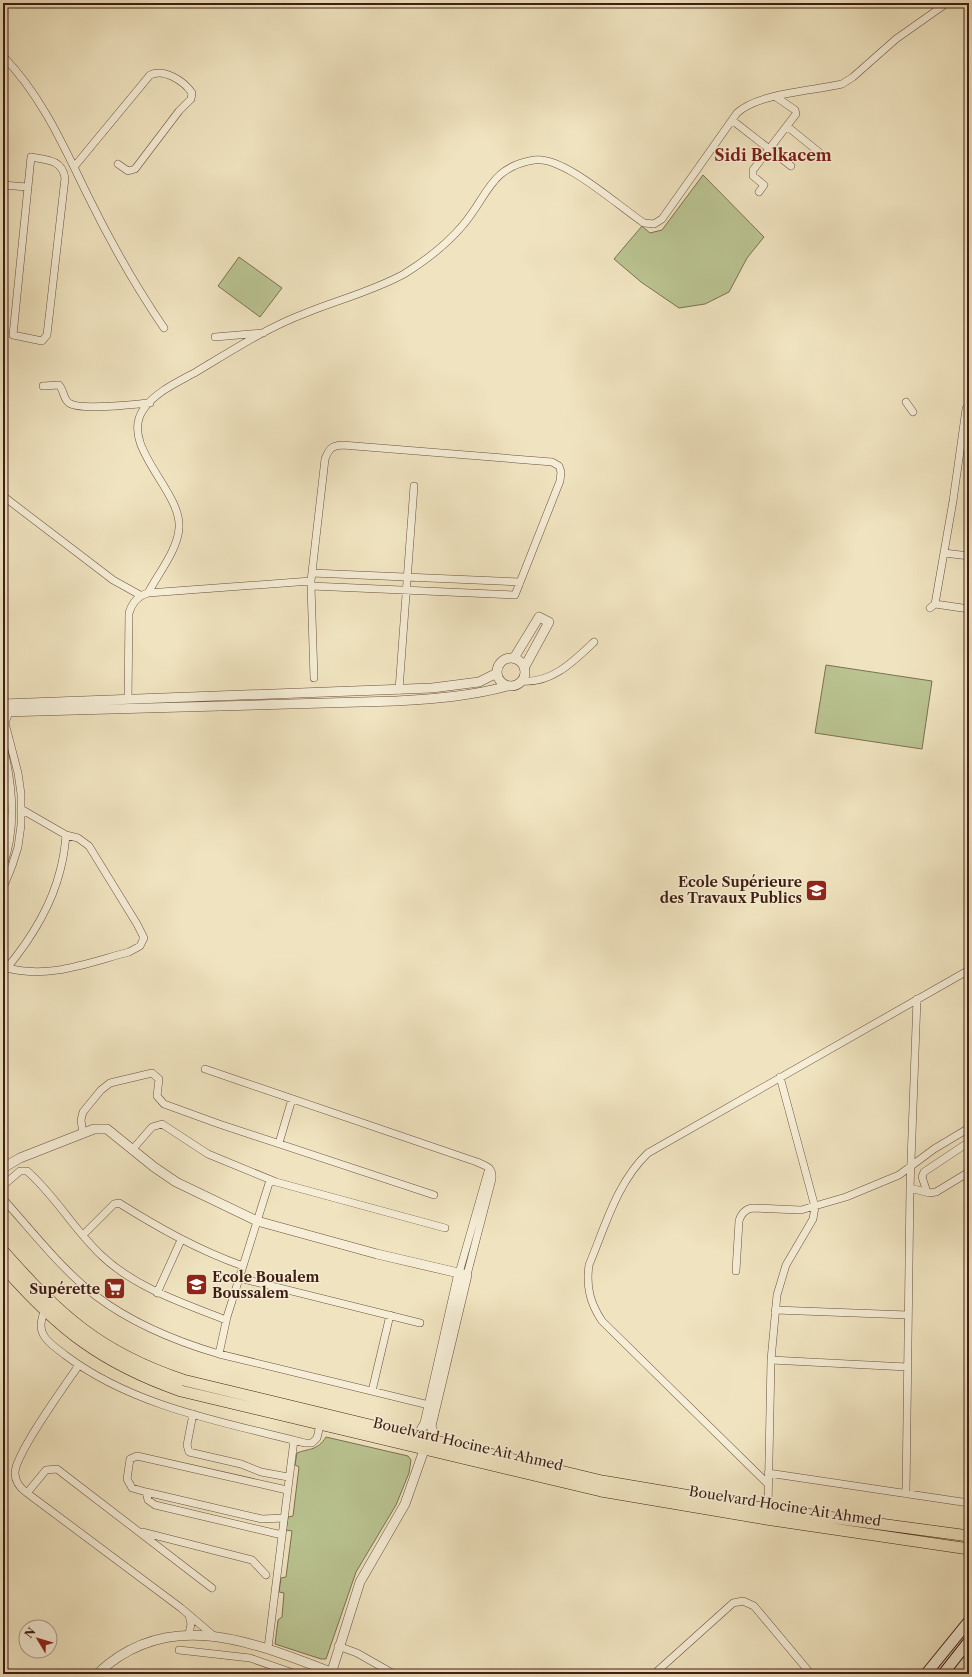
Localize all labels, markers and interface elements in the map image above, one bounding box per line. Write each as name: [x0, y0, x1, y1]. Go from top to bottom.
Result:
district label: Sidi Belkacem: [714, 145, 832, 165]
place label: Ecole Supérieure des Travaux Publics: [660, 873, 802, 907]
school or university icon: Ecole Supérieure des Travaux Publics: [804, 877, 830, 903]
place label: Ecole Boualem Boussalem: [212, 1268, 320, 1302]
school or university icon: Ecole Boualem Boussalem: [183, 1272, 209, 1298]
supermarket icon: Supérette: [102, 1276, 128, 1302]
place label: Supérette: [29, 1280, 100, 1298]
street label: Bouelvard Hocine Ait Ahmed: [371, 1413, 565, 1475]
street label: Bouelvard Hocine Ait Ahmed: [688, 1482, 883, 1530]
north arrow: [18, 1619, 58, 1659]
text: N: [22, 1624, 39, 1641]

